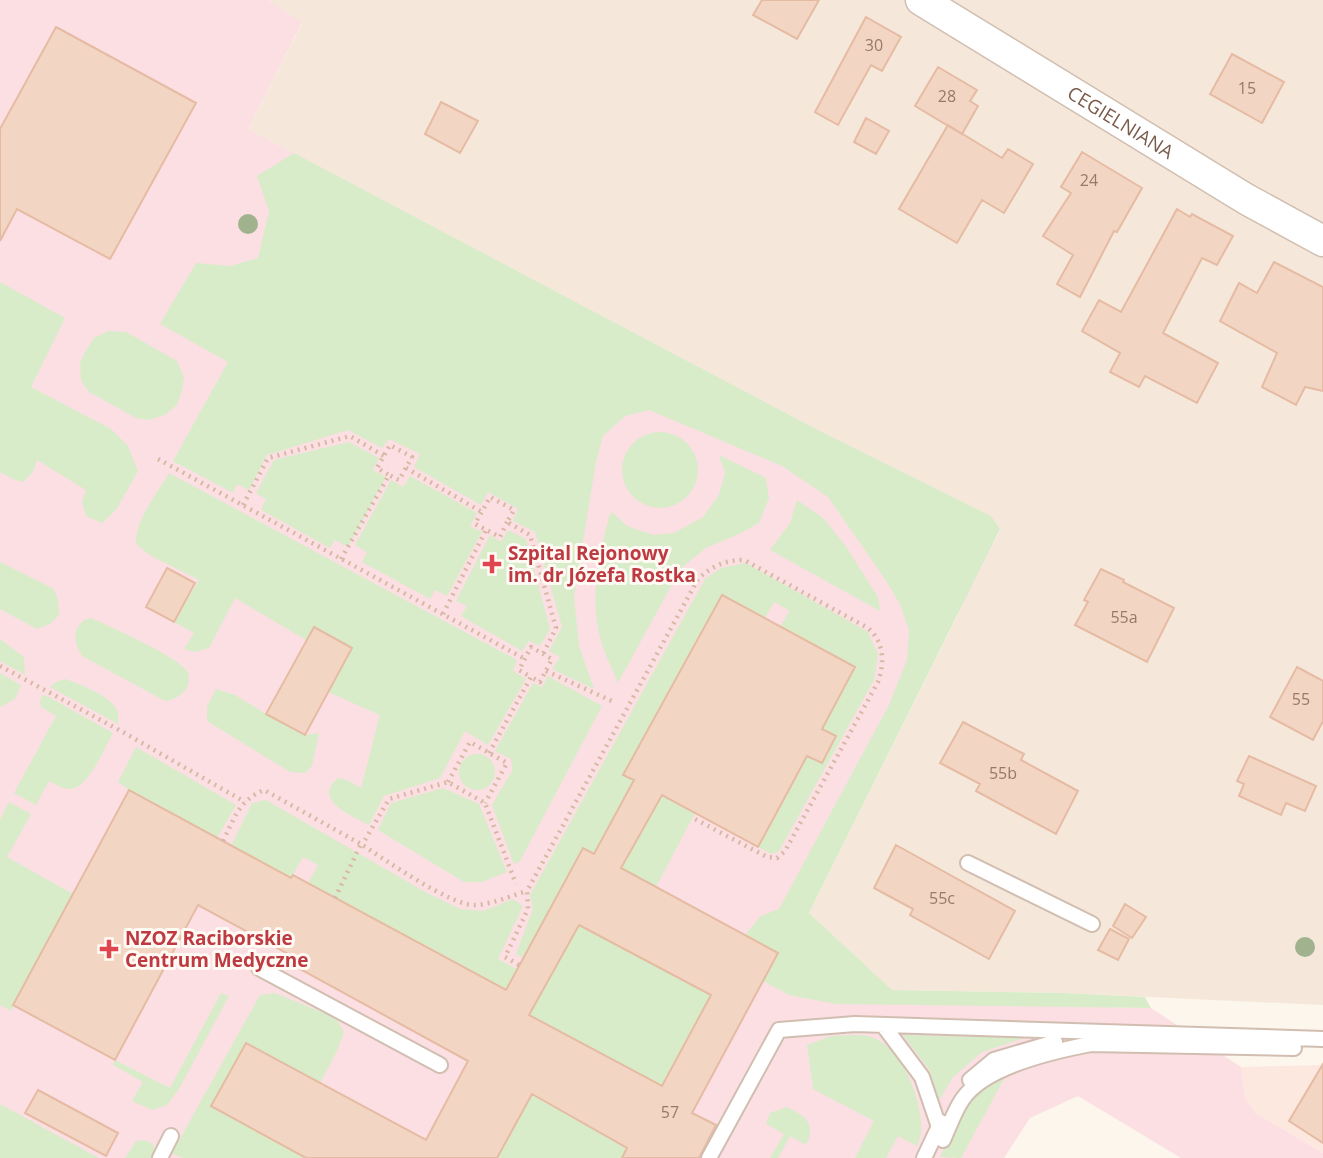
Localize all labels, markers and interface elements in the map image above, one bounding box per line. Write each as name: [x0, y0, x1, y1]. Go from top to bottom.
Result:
house number: 30: [865, 34, 883, 56]
house number: 15: [1238, 77, 1256, 99]
street label: CEGIELNIANA: [1063, 80, 1179, 165]
house number: 28: [938, 85, 956, 107]
house number: 24: [1080, 169, 1098, 191]
place label: Szpital Rejonowy im. dr Józefa Rostka: [508, 540, 696, 588]
marker: Szpital Rejonowy im. dr Józefa Rostka: [482, 554, 502, 574]
house number: 55a: [1110, 606, 1138, 628]
house number: 55: [1292, 688, 1310, 710]
house number: 55b: [989, 762, 1017, 784]
house number: 55c: [929, 887, 955, 909]
place label: NZOZ Raciborskie Centrum Medyczne: [125, 925, 309, 973]
marker: NZOZ Raciborskie Centrum Medyczne: [99, 939, 119, 959]
house number: 57: [661, 1101, 679, 1123]

